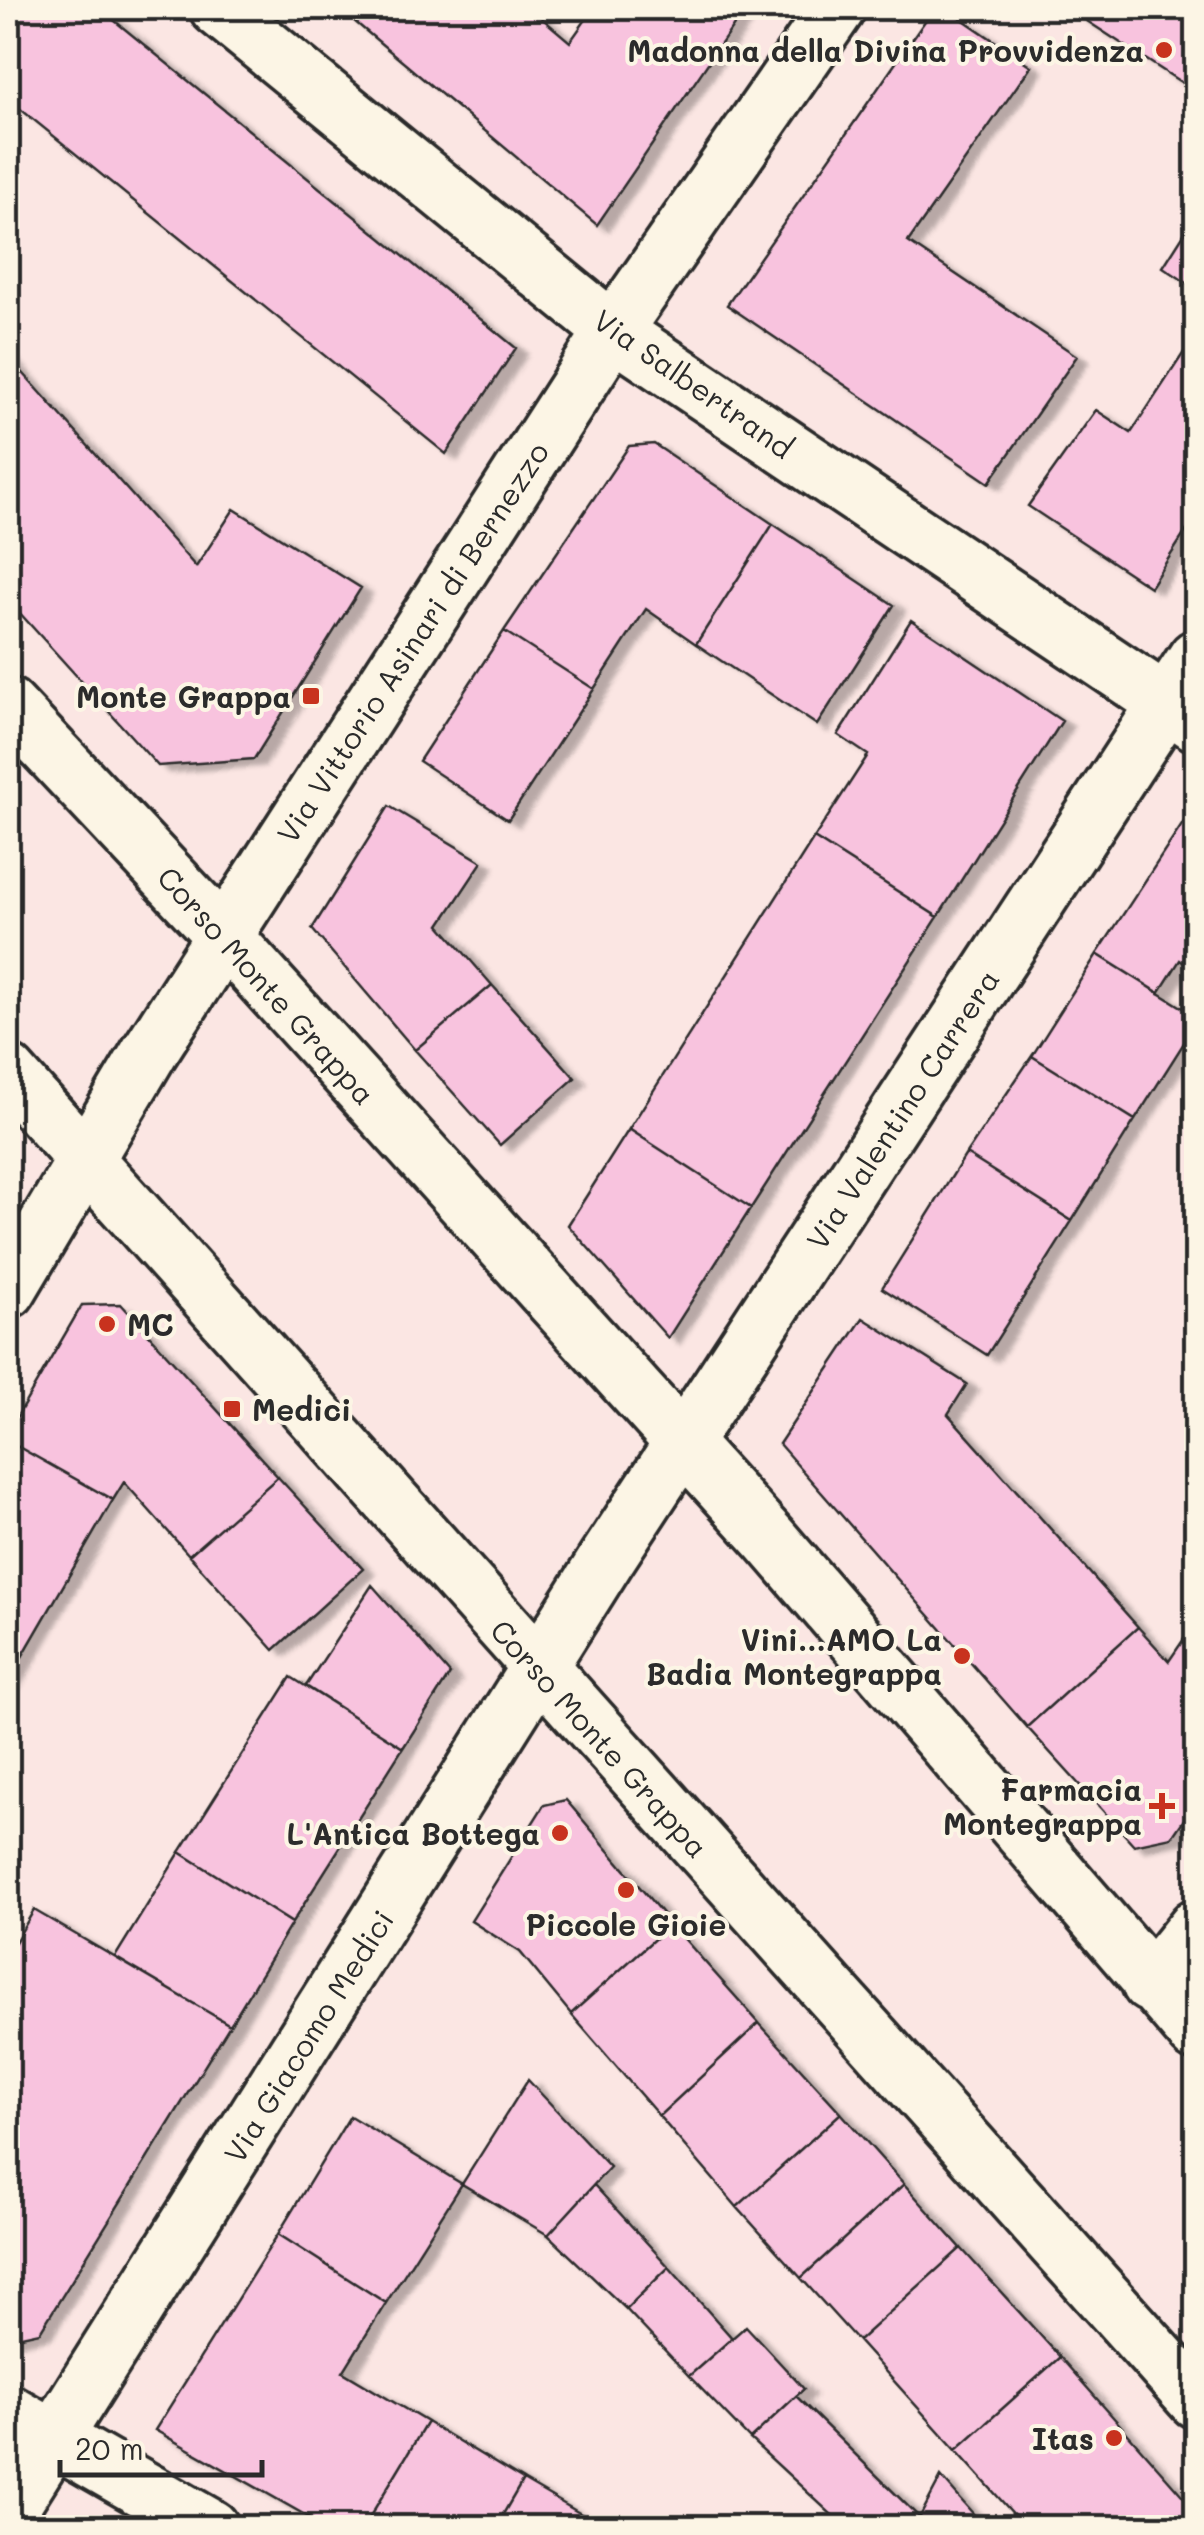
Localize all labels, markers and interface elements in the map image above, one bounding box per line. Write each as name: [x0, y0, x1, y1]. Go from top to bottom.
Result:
place label: Madonna della Divina Provvidenza: [627, 30, 1144, 70]
marker: Madonna della Divina Provvidenza: [1153, 39, 1175, 61]
street label: Via Salbertrand: [586, 299, 802, 467]
street label: Via Vittorio Asinari di Bernezzo: [267, 434, 557, 850]
place label: Monte Grappa: [76, 676, 291, 716]
marker: Monte Grappa: [300, 685, 322, 707]
street label: Corso Monte Grappa: [149, 857, 385, 1113]
street label: Via Valentino Carrera: [796, 961, 1008, 1257]
place label: MC: [127, 1304, 174, 1344]
marker: MC: [96, 1313, 118, 1335]
place label: Medici: [252, 1389, 351, 1429]
marker: Medici: [221, 1398, 243, 1420]
street label: Corso Monte Grappa: [482, 1610, 718, 1866]
place label: Vini...AMO La Badia Montegrappa: [646, 1619, 942, 1693]
marker: Vini...AMO La Badia Montegrappa: [951, 1645, 973, 1667]
place label: Farmacia Montegrappa: [943, 1769, 1142, 1843]
marker: Farmacia Montegrappa: [1151, 1795, 1173, 1817]
place label: L'Antica Bottega: [287, 1813, 540, 1853]
marker: L'Antica Bottega: [549, 1822, 571, 1844]
marker: Piccole Gioie: [615, 1879, 637, 1901]
street label: Via Giacomo Medici: [214, 1902, 402, 2170]
place label: Piccole Gioie: [526, 1904, 726, 1944]
scale bar: [60, 2415, 262, 2477]
place label: Itas: [1032, 2418, 1094, 2458]
marker: Itas: [1103, 2427, 1125, 2449]
text: 20 m: [75, 2428, 144, 2468]

